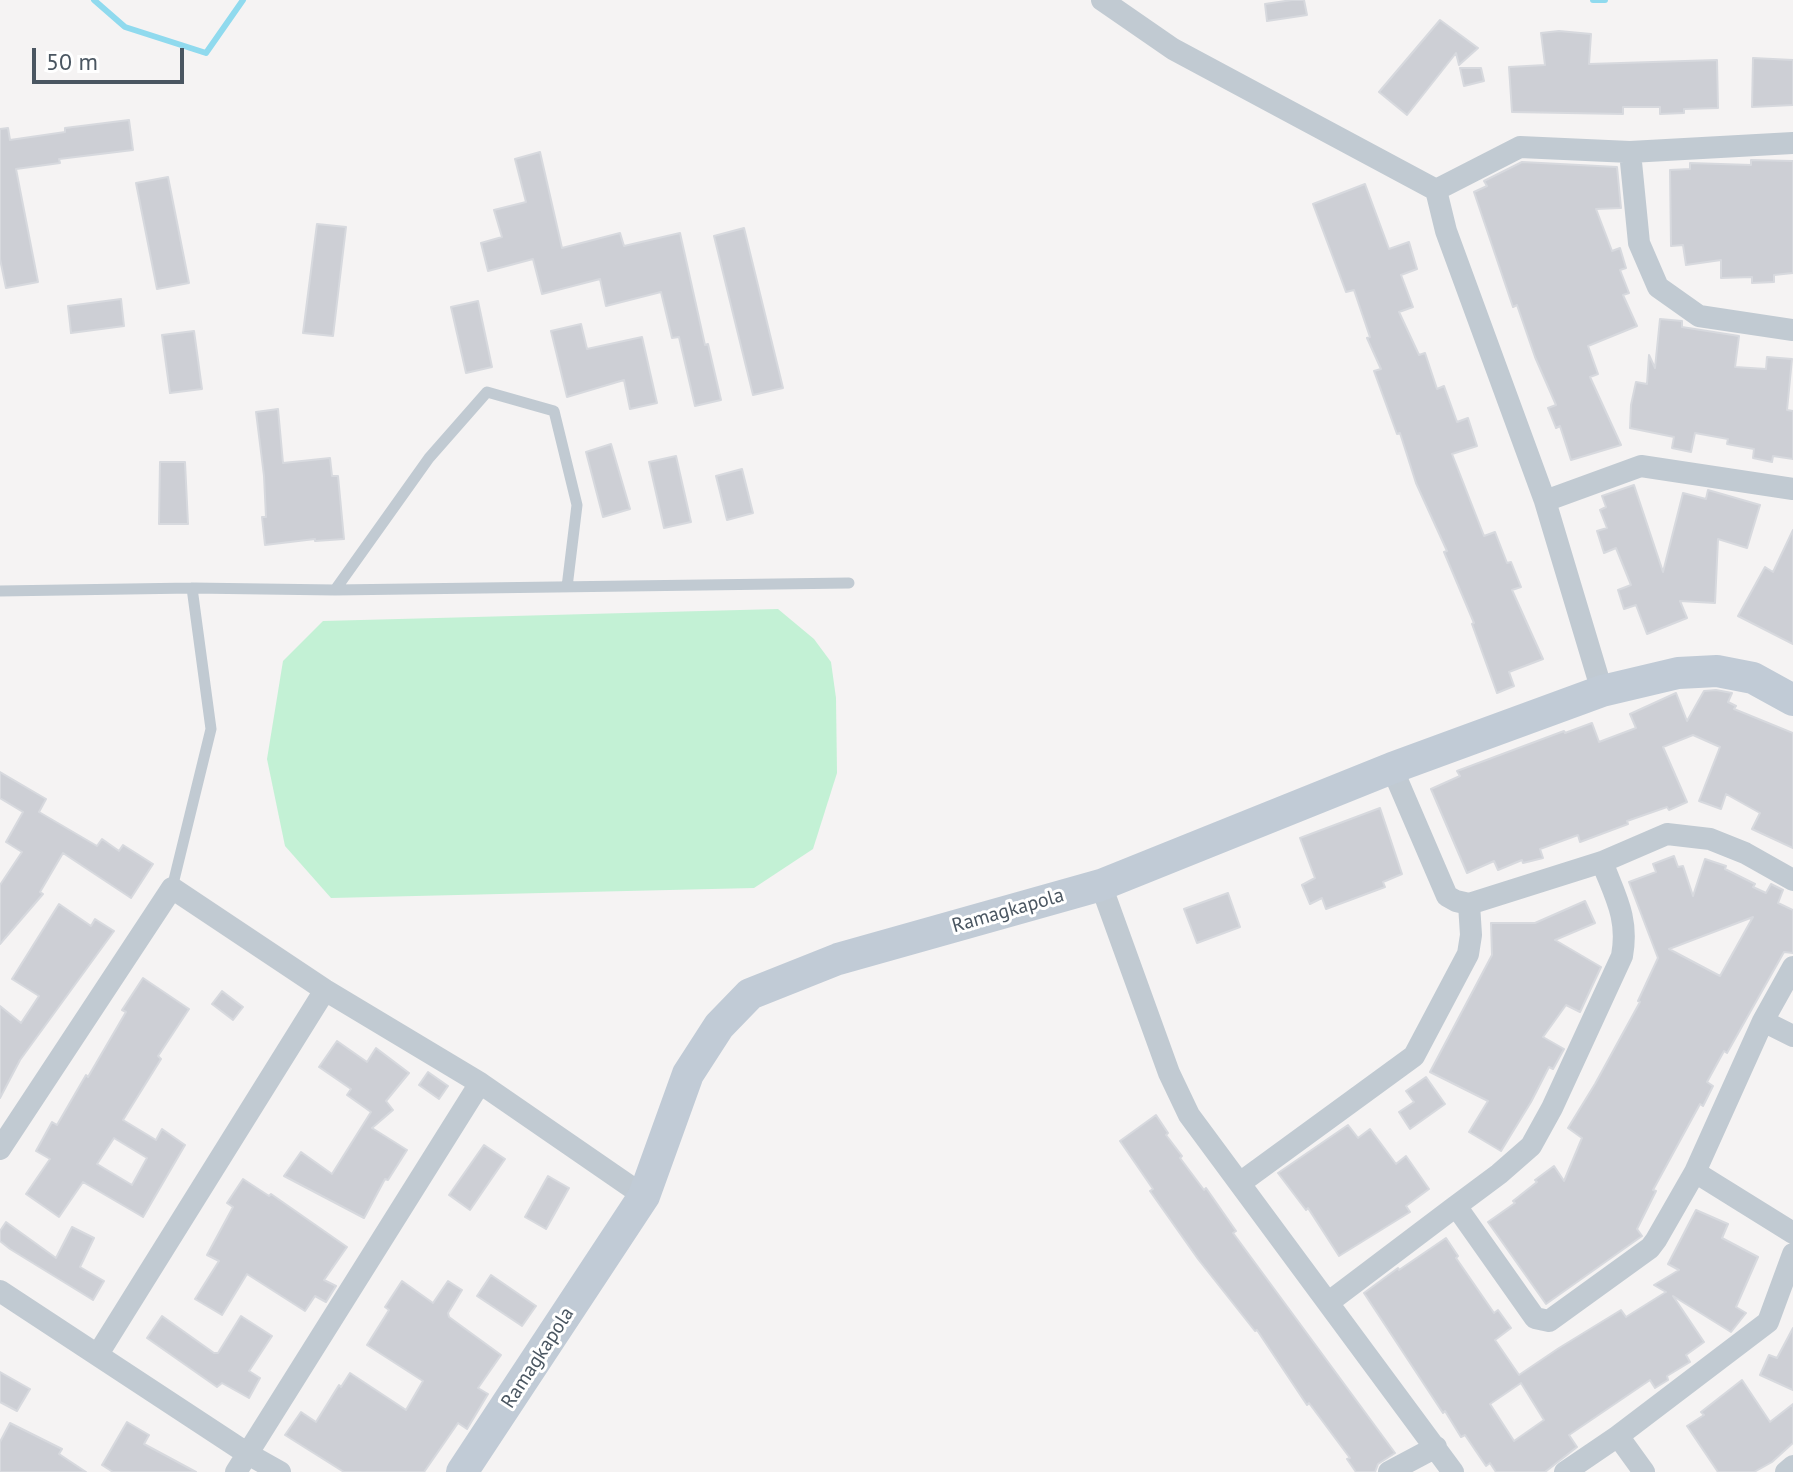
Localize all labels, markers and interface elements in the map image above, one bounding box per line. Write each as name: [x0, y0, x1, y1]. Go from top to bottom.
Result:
scale bar: [36, 32, 188, 82]
text: 50 m: [46, 46, 98, 77]
street label: Ramagkapola: [949, 884, 1067, 938]
street label: Ramagkapola: [497, 1303, 579, 1413]

